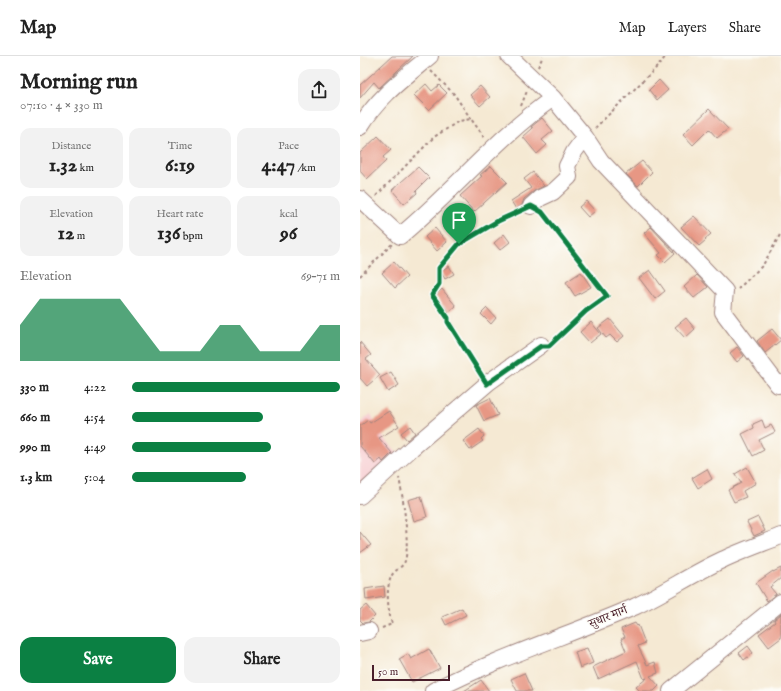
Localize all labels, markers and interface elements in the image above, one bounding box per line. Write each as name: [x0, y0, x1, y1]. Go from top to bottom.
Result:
text: Map: [20, 16, 56, 40]
text: Map: [619, 19, 646, 37]
text: Layers: [668, 19, 707, 37]
text: Share: [729, 19, 761, 37]
text: Morning run: [20, 68, 138, 96]
button: share: [298, 69, 340, 111]
text: 07:10 · 4 × 330 m: [20, 97, 103, 114]
text: Distance: [51, 139, 91, 153]
text: Time: [168, 139, 192, 153]
text: Pace: [278, 139, 299, 153]
text: 1.32: [49, 153, 77, 178]
text: 6:19: [165, 153, 195, 178]
text: 4:47: [262, 153, 295, 178]
text: km: [77, 161, 94, 175]
text: /km: [295, 161, 316, 175]
pin: [442, 203, 476, 244]
text: Elevation: [50, 207, 93, 221]
text: Heart rate: [157, 207, 203, 221]
text: kcal: [279, 207, 298, 221]
icon: arrive: [448, 209, 470, 231]
text: 12: [57, 221, 74, 246]
text: 136: [157, 221, 180, 246]
text: 96: [280, 221, 297, 246]
text: m: [74, 229, 85, 243]
text: bpm: [180, 229, 203, 243]
text: Elevation: [20, 268, 72, 285]
text: 69–71 m: [301, 268, 340, 285]
text: 330 m: [20, 379, 49, 396]
text: 4:22: [84, 379, 106, 396]
text: 660 m: [20, 409, 50, 426]
text: 4:54: [84, 409, 105, 426]
text: 990 m: [20, 439, 51, 456]
text: 4:49: [84, 439, 106, 456]
text: 1.3 km: [20, 469, 52, 486]
text: 5:04: [84, 469, 105, 486]
street label: सुधार मार्ग: [585, 602, 631, 632]
button: Save: [20, 637, 176, 683]
button: Share: [184, 637, 340, 683]
scale bar: [372, 663, 450, 682]
text: 50 m: [378, 665, 398, 679]

